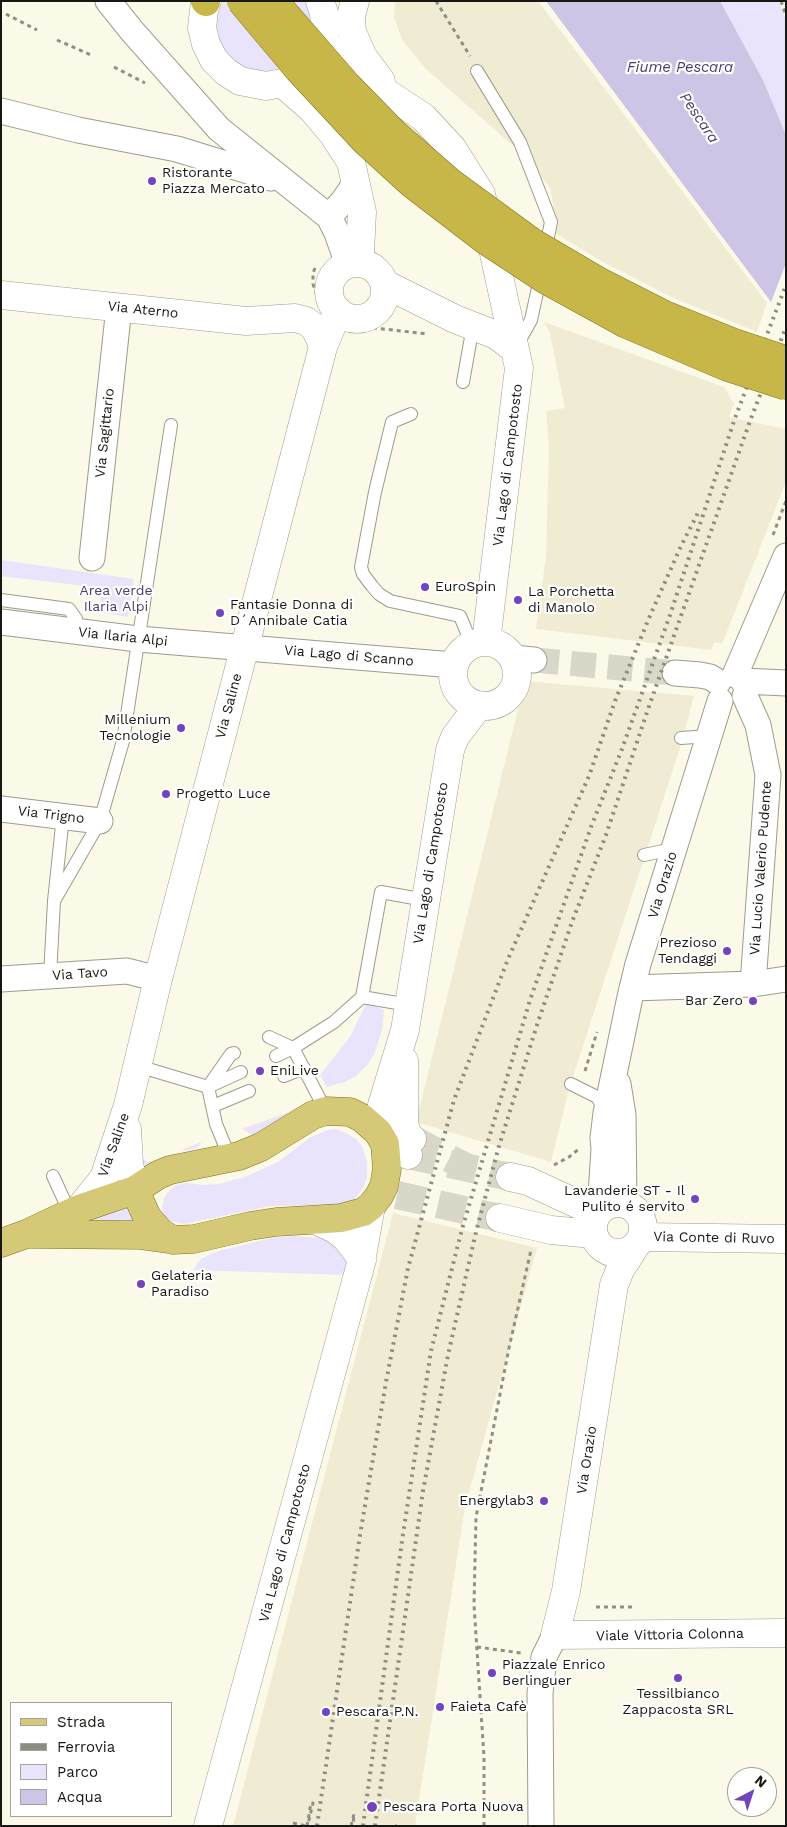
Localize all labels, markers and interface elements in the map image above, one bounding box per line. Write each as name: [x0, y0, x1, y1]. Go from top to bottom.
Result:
water label: Fiume Pescara: [627, 59, 733, 77]
water label: Pescara: [676, 89, 722, 147]
place label: Ristorante Piazza Mercato: [162, 165, 265, 198]
marker: Ristorante Piazza Mercato: [146, 175, 158, 187]
street label: Via Aterno: [107, 298, 179, 322]
street label: Via Lago di Campotosto: [490, 383, 526, 547]
street label: Via Sagittario: [92, 387, 118, 479]
place label: EuroSpin: [435, 579, 496, 595]
marker: EuroSpin: [419, 581, 431, 593]
park label: Area verde Ilaria Alpi: [79, 583, 153, 616]
place label: La Porchetta di Manolo: [528, 584, 615, 616]
marker: La Porchetta di Manolo: [512, 594, 524, 606]
place label: Fantasie Donna di D´Annibale Catia: [230, 597, 353, 630]
marker: Fantasie Donna di D´Annibale Catia: [214, 607, 226, 619]
street label: Via Ilaria Alpi: [77, 624, 169, 650]
street label: Via Lago di Scanno: [283, 642, 415, 670]
street label: Via Saline: [212, 671, 246, 741]
place label: Millenium Tecnologie: [99, 712, 171, 744]
marker: Millenium Tecnologie: [175, 722, 187, 734]
street label: Via Lucio Valerio Pudente: [747, 780, 775, 956]
street label: Via Lago di Campotosto: [410, 781, 452, 945]
place label: Progetto Luce: [176, 786, 271, 802]
marker: Progetto Luce: [160, 788, 172, 800]
street label: Via Trigno: [17, 803, 85, 827]
street label: Via Orazio: [645, 850, 681, 920]
place label: Prezioso Tendaggi: [658, 935, 717, 968]
marker: Prezioso Tendaggi: [721, 945, 733, 957]
street label: Via Tavo: [52, 964, 108, 984]
place label: Bar Zero: [685, 993, 743, 1009]
marker: Bar Zero: [747, 995, 759, 1007]
place label: EniLive: [270, 1063, 319, 1079]
marker: EniLive: [254, 1065, 266, 1077]
street label: Via Saline: [95, 1111, 133, 1179]
place label: Lavanderie ST - Il Pulito é servito: [564, 1183, 685, 1216]
marker: Lavanderie ST - Il Pulito é servito: [689, 1193, 701, 1205]
street label: Via Conte di Ruvo: [653, 1229, 775, 1247]
place label: Gelateria Paradiso: [151, 1268, 212, 1300]
marker: Gelateria Paradiso: [135, 1278, 147, 1290]
street label: Via Orazio: [573, 1425, 601, 1495]
street label: Via Lago di Campotosto: [256, 1462, 314, 1624]
place label: Energylab3: [459, 1493, 534, 1509]
marker: Energylab3: [538, 1495, 550, 1507]
street label: Viale Vittoria Colonna: [596, 1625, 744, 1645]
place label: Piazzale Enrico Berlinguer: [502, 1657, 605, 1690]
marker: Piazzale Enrico Berlinguer: [486, 1667, 498, 1679]
marker: Tessilbianco Zappacosta SRL: [672, 1672, 684, 1684]
place label: Tessilbianco Zappacosta SRL: [622, 1686, 734, 1718]
place label: Faieta Cafè: [450, 1699, 527, 1715]
marker: Faieta Cafè: [434, 1701, 446, 1713]
legend: [10, 1702, 172, 1817]
place label: Pescara P.N.: [336, 1704, 418, 1720]
marker: Pescara P.N.: [320, 1706, 332, 1718]
text: Strada: [57, 1713, 105, 1731]
text: Ferrovia: [57, 1738, 115, 1756]
text: Parco: [57, 1763, 98, 1781]
north arrow: [727, 1767, 777, 1817]
text: N: [752, 1772, 770, 1791]
text: Acqua: [57, 1788, 102, 1806]
place label: Pescara Porta Nuova: [383, 1799, 524, 1815]
marker: Pescara Porta Nuova: [365, 1800, 379, 1814]

